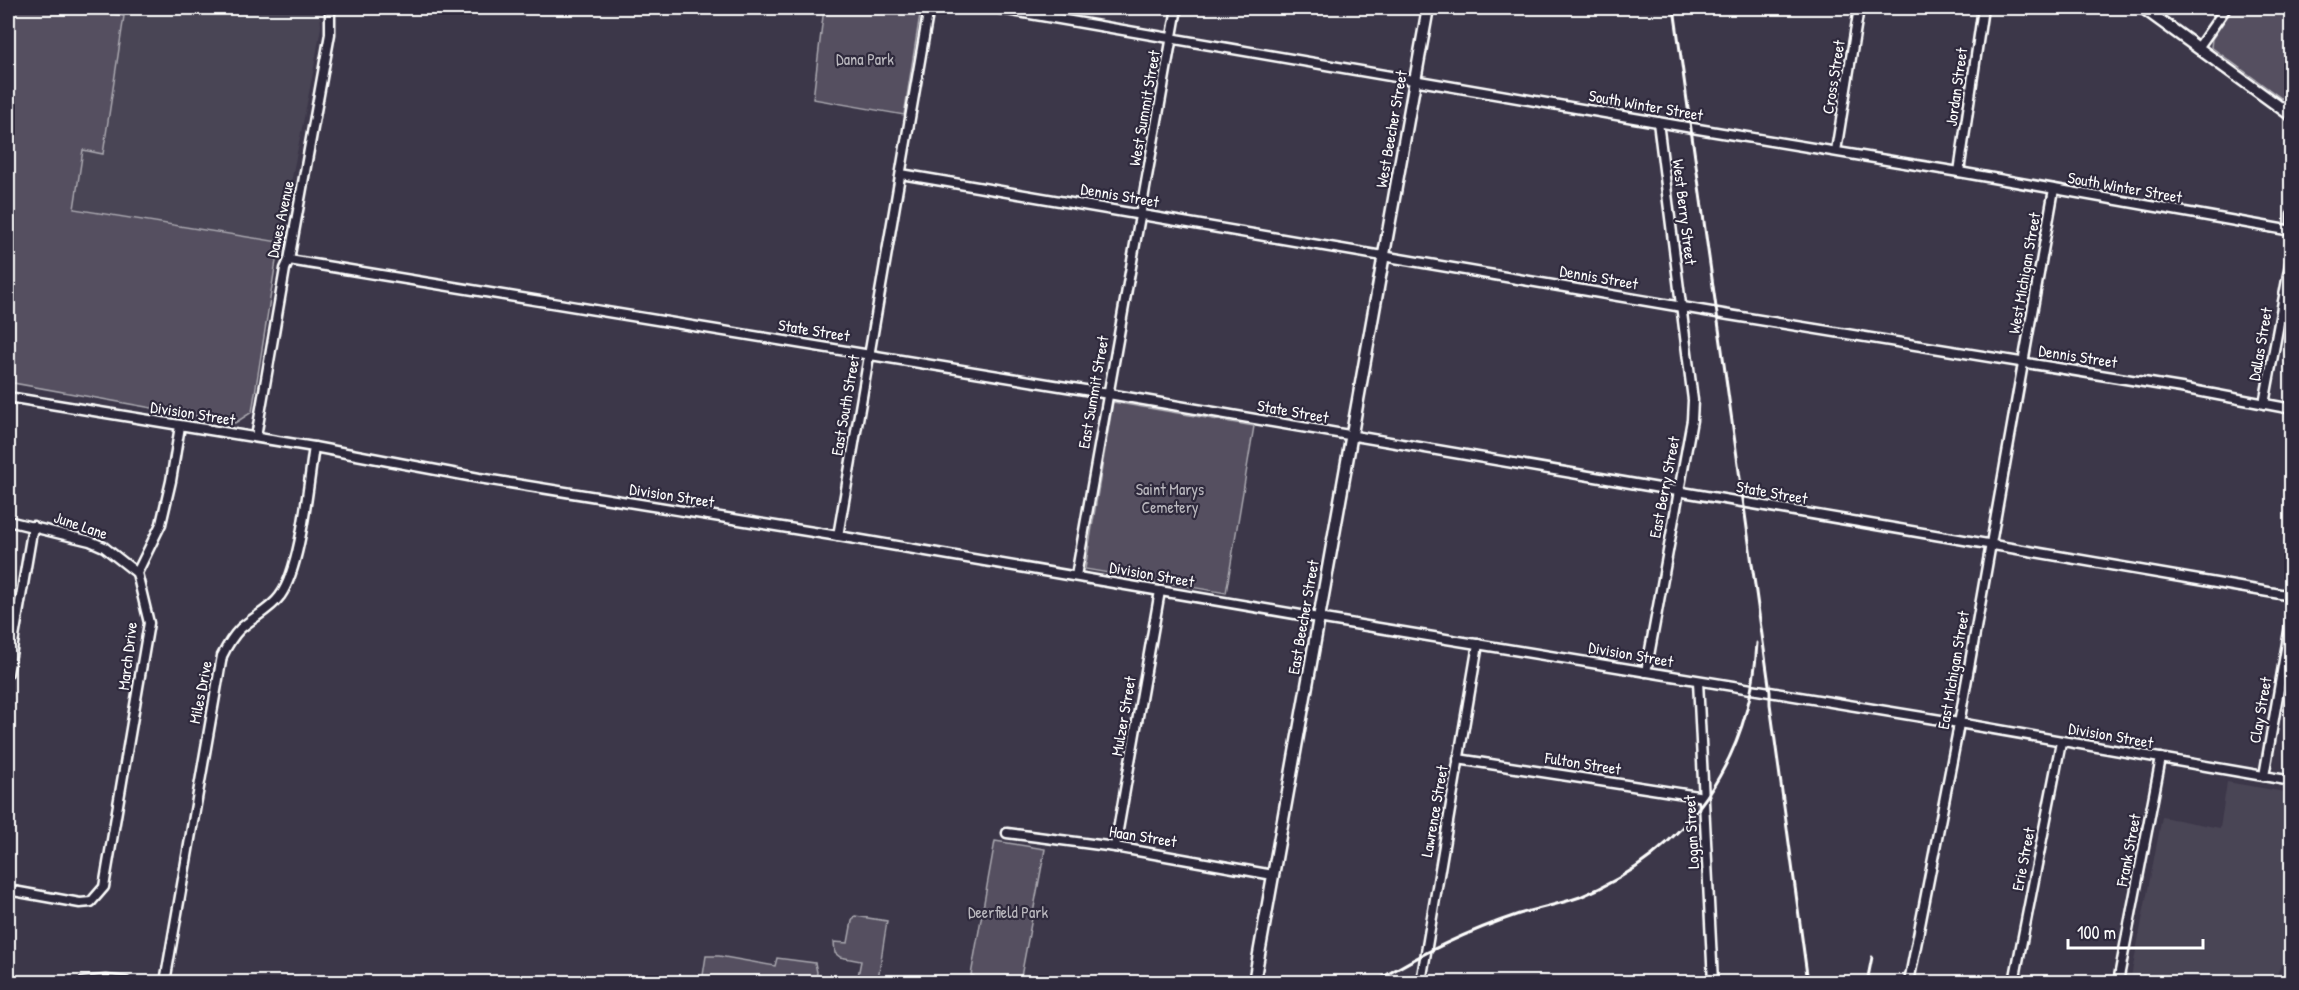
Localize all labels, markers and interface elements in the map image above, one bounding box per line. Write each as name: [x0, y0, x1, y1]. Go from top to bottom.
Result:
street label: Cross Street: [1816, 38, 1850, 116]
street label: Jordan Street: [1940, 46, 1972, 128]
park label: Dana Park: [836, 48, 894, 70]
street label: West Summit Street: [1123, 48, 1165, 168]
street label: West Beecher Street: [1370, 68, 1412, 189]
street label: South Winter Street: [1587, 84, 1705, 126]
street label: West Berry Street: [1668, 158, 1702, 266]
street label: South Winter Street: [2066, 166, 2184, 208]
street label: Dennis Street: [1079, 177, 1161, 213]
street label: Dawes Avenue: [261, 178, 299, 259]
street label: West Michigan Street: [2003, 210, 2046, 335]
street label: Dennis Street: [1558, 259, 1640, 295]
street label: Dallas Street: [2243, 305, 2277, 382]
street label: State Street: [777, 314, 852, 347]
street label: East Summit Street: [1072, 333, 1114, 450]
street label: Dennis Street: [2037, 339, 2119, 373]
street label: East South Street: [825, 352, 865, 457]
street label: State Street: [1256, 394, 1331, 428]
street label: Division Street: [149, 395, 237, 431]
street label: East Berry Street: [1643, 434, 1685, 540]
street label: State Street: [1735, 475, 1810, 509]
street label: Division Street: [628, 477, 716, 513]
park label: Saint Marys Cemetery: [1136, 478, 1204, 518]
street label: June Lane: [51, 506, 111, 545]
street label: Division Street: [1108, 556, 1197, 592]
street label: East Beecher Street: [1282, 558, 1324, 676]
street label: East Michigan Street: [1932, 609, 1974, 731]
street label: March Drive: [112, 620, 142, 691]
street label: Division Street: [1587, 636, 1676, 672]
street label: Miles Drive: [183, 658, 217, 725]
street label: Mulzer Street: [1105, 674, 1141, 758]
street label: Clay Street: [2243, 675, 2277, 745]
street label: Division Street: [2067, 717, 2156, 753]
street label: Fulton Street: [1542, 746, 1623, 780]
street label: Lawrence Street: [1415, 763, 1453, 859]
street label: Logan Street: [1678, 794, 1704, 870]
street label: Frank Street: [2110, 811, 2146, 889]
street label: Haan Street: [1108, 820, 1179, 852]
street label: Erie Street: [2006, 825, 2040, 893]
park label: Deerfield Park: [968, 901, 1048, 923]
scale bar: [2068, 912, 2203, 950]
text: 100 m: [2077, 920, 2116, 945]

